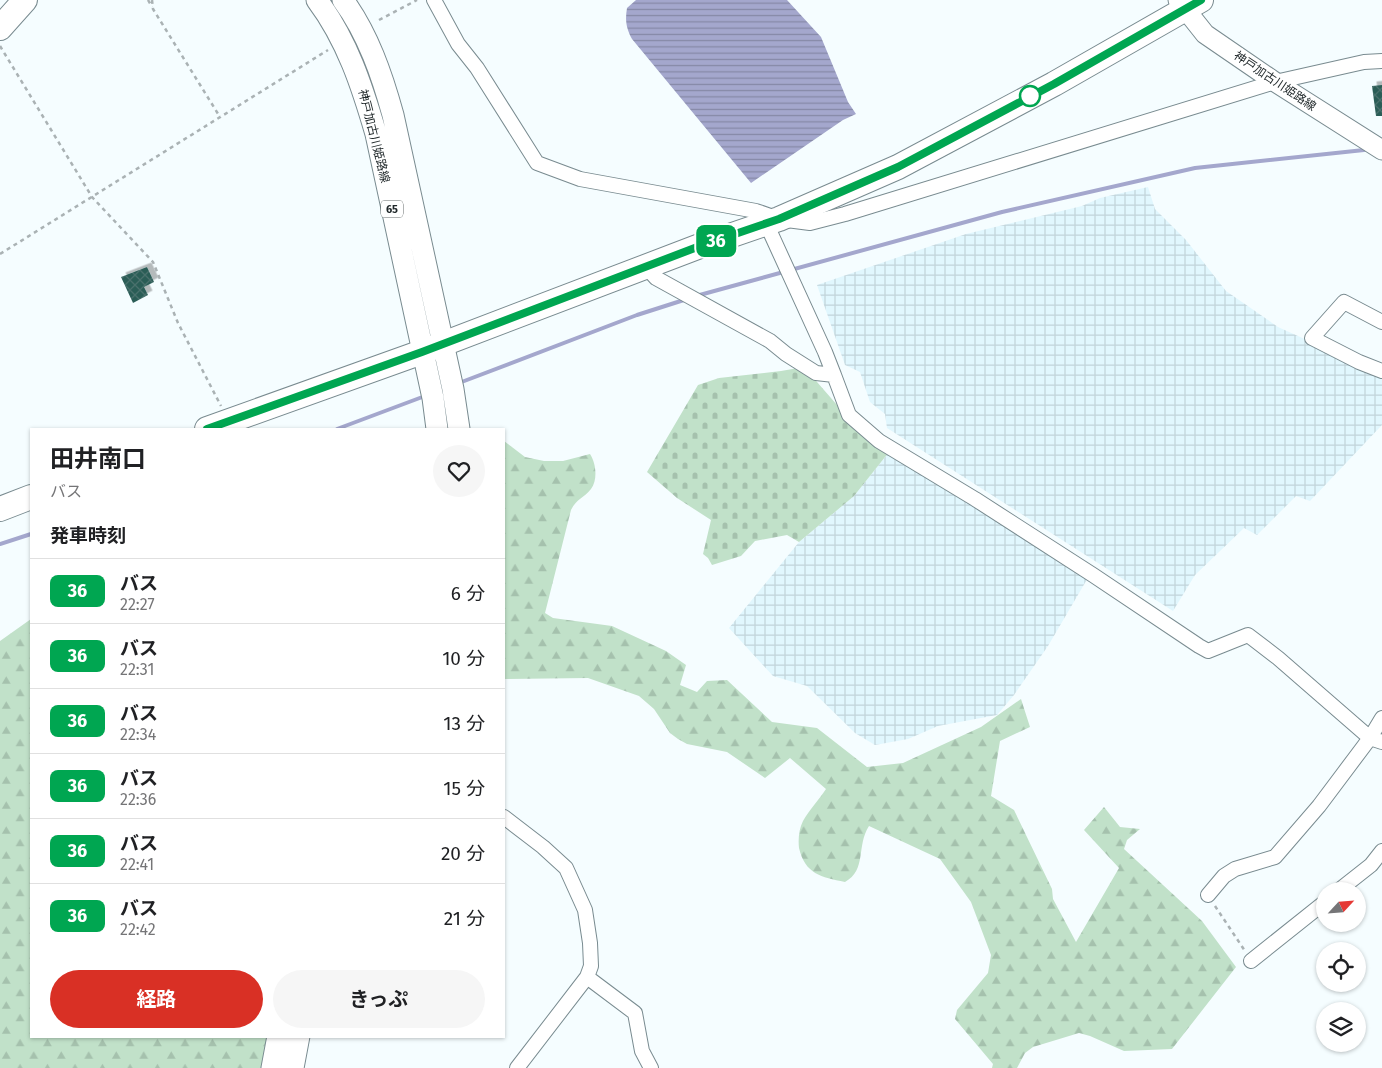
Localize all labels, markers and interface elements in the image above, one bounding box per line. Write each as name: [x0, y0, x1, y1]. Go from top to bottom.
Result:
street label: 神戸加古川姫路線: [1231, 48, 1319, 114]
unlabelled marker: [1019, 85, 1041, 107]
street label: 神戸加古川姫路線: [356, 88, 392, 184]
road number: 65: [381, 200, 403, 218]
line badge: 36: [694, 225, 738, 257]
text: 36: [706, 230, 726, 252]
text: 田井南口: [50, 445, 146, 473]
button: heart: [433, 445, 485, 497]
text: バス: [50, 482, 82, 501]
text: 発車時刻: [50, 524, 126, 547]
text: バス: [120, 572, 158, 595]
text: 36: [68, 580, 87, 602]
text: 6 分: [451, 582, 485, 605]
text: 22:27: [120, 595, 155, 614]
text: バス: [120, 637, 158, 660]
text: 36: [68, 645, 87, 667]
text: 10 分: [442, 647, 485, 670]
text: 22:31: [120, 660, 154, 679]
text: バス: [120, 702, 158, 725]
text: 36: [68, 710, 87, 732]
text: 13 分: [443, 712, 485, 735]
text: 22:34: [120, 725, 156, 744]
text: バス: [120, 767, 158, 790]
text: 36: [68, 775, 87, 797]
text: 15 分: [443, 777, 485, 800]
text: 22:36: [120, 790, 156, 809]
text: バス: [120, 832, 158, 855]
text: 36: [68, 840, 87, 862]
text: 20 分: [441, 842, 485, 865]
text: 22:41: [120, 855, 154, 874]
north arrow: [1316, 882, 1366, 932]
map controls: [1316, 882, 1366, 1052]
text: バス: [120, 897, 158, 920]
text: 36: [68, 905, 87, 927]
text: 21 分: [444, 907, 485, 930]
text: 22:42: [120, 920, 156, 939]
button: locate: [1316, 942, 1366, 992]
button: 経路: [50, 970, 263, 1028]
button: きっぷ: [273, 970, 485, 1028]
button: layers: [1316, 1002, 1366, 1052]

